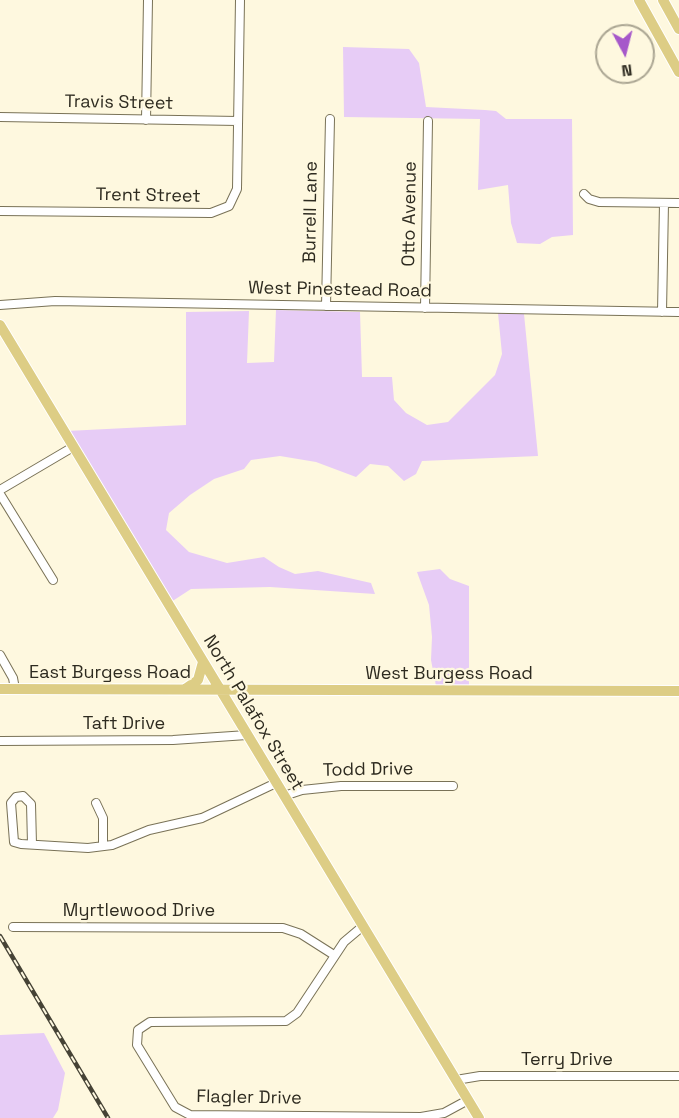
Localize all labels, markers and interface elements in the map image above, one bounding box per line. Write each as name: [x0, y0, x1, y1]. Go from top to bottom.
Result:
north arrow: [595, 24, 655, 84]
text: N: [620, 59, 634, 81]
street label: Travis Street: [64, 91, 174, 115]
street label: Burrell Lane: [299, 161, 323, 263]
street label: Otto Avenue: [398, 161, 422, 267]
street label: Trent Street: [95, 184, 201, 208]
street label: West Pinestead Road: [248, 278, 432, 302]
street label: North Palafox Street: [198, 631, 308, 795]
street label: East Burgess Road: [29, 662, 191, 684]
street label: West Burgess Road: [365, 663, 533, 685]
street label: Taft Drive: [83, 713, 165, 735]
street label: Todd Drive: [322, 758, 414, 782]
street label: Myrtlewood Drive: [63, 900, 215, 922]
street label: Terry Drive: [521, 1049, 613, 1071]
street label: Flagler Drive: [196, 1086, 302, 1110]

